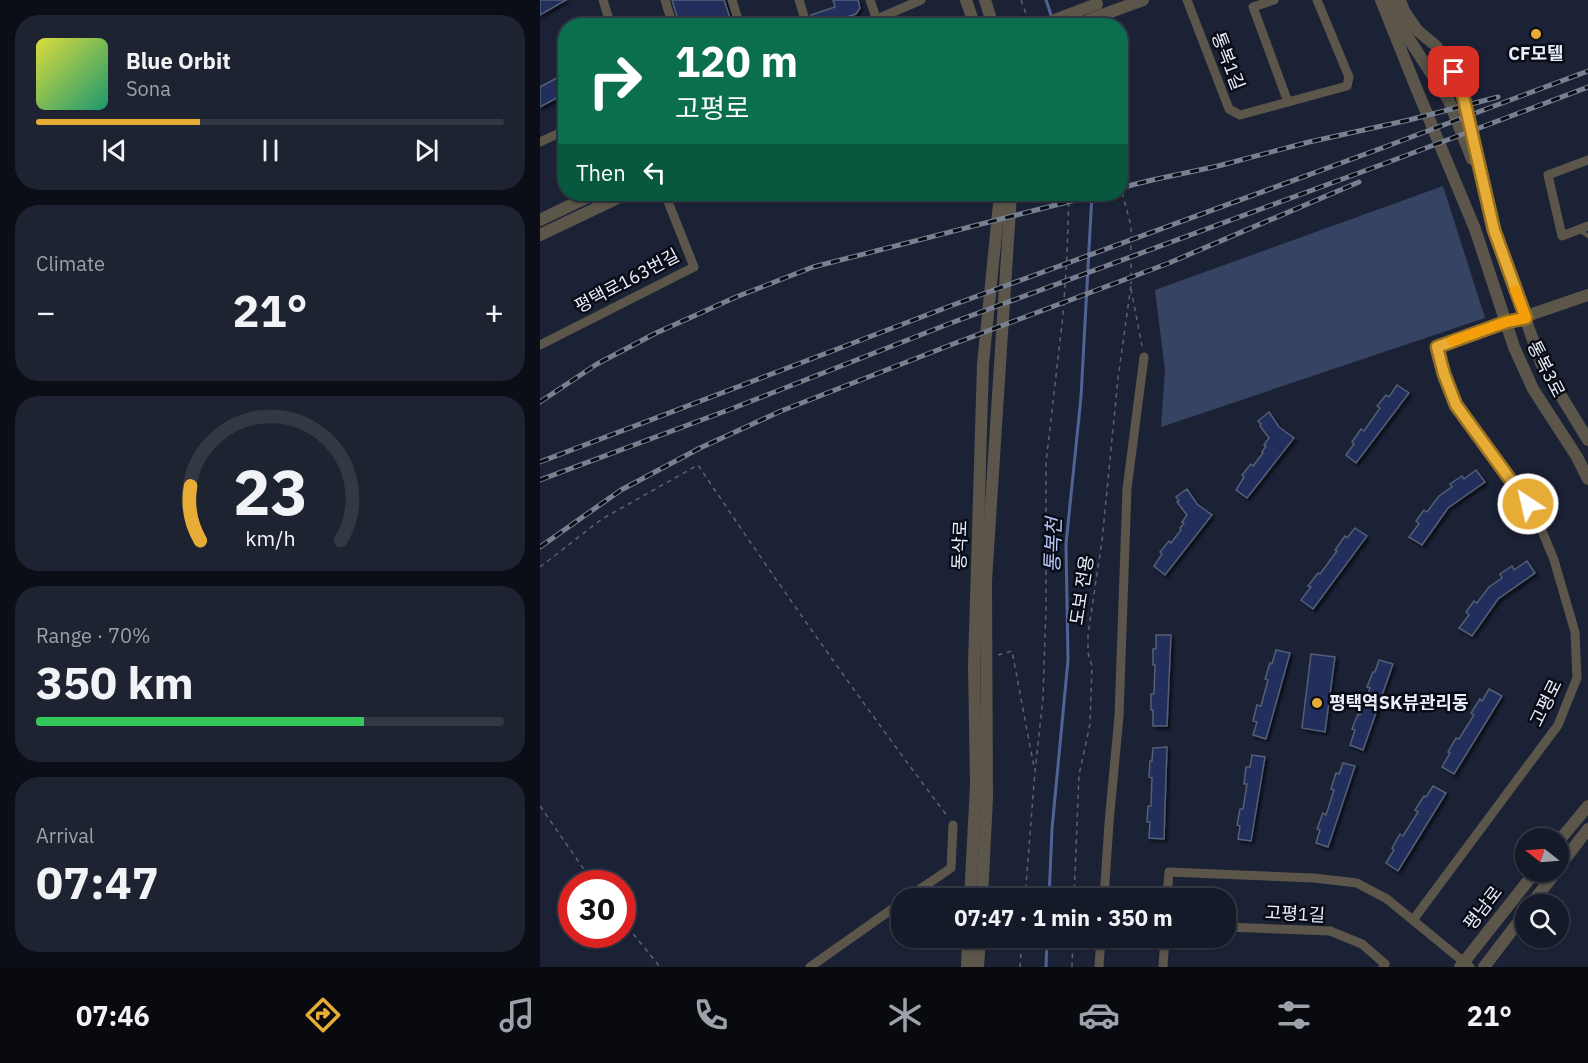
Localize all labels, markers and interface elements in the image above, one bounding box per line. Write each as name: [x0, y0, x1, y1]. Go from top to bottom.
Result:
marker: CF모텔: [1529, 27, 1543, 41]
street label: 통복1길: [1207, 28, 1250, 93]
text: 120 m: [675, 34, 798, 89]
icon: right: [576, 42, 654, 120]
place label: CF모텔: [1508, 42, 1564, 65]
text: Blue Orbit: [126, 46, 231, 75]
pin: [1428, 46, 1479, 97]
icon: arrive: [1437, 55, 1470, 88]
text: Sona: [126, 75, 171, 102]
text: 고평로: [675, 90, 750, 125]
icon: previous: [98, 134, 131, 167]
icon: pause: [254, 134, 287, 167]
icon: next: [410, 134, 443, 167]
icon: left: [638, 156, 671, 189]
text: Then: [576, 158, 626, 187]
street label: 평택로163번길: [571, 243, 683, 318]
text: Climate: [36, 250, 105, 277]
text: 21°: [232, 281, 308, 339]
text: −: [36, 290, 56, 333]
text: +: [484, 290, 504, 333]
street label: 통복3로: [1522, 337, 1570, 401]
text: 23: [233, 451, 307, 532]
position arrow: [1496, 472, 1560, 536]
water label: 통복천: [1038, 514, 1067, 573]
street label: 동삭로: [947, 520, 972, 570]
text: km/h: [245, 524, 295, 552]
street label: 도보 전용: [1065, 553, 1098, 627]
text: Range · 70%: [36, 622, 151, 649]
text: 350 km: [36, 653, 194, 711]
street label: 고평로: [1524, 675, 1567, 730]
place label: 평택역SK뷰관리동: [1329, 691, 1469, 714]
marker: 평택역SK뷰관리동: [1310, 696, 1324, 710]
text: Arrival: [36, 822, 94, 849]
north arrow: [1515, 828, 1569, 882]
map controls: [1515, 828, 1569, 948]
text: 07:47: [36, 853, 159, 911]
speed limit sign: 30: [558, 870, 636, 948]
street label: 평남로: [1458, 881, 1507, 934]
button: search: [1515, 894, 1569, 948]
street label: 고평1길: [1264, 900, 1326, 927]
text: 07:47 · 1 min · 350 m: [954, 903, 1173, 932]
icon: directions: [302, 994, 344, 1036]
icon: music: [496, 994, 538, 1036]
icon: phone: [690, 994, 732, 1036]
icon: climate: [884, 994, 926, 1036]
icon: car: [1078, 994, 1120, 1036]
icon: filters: [1273, 994, 1315, 1036]
text: 07:46: [76, 998, 150, 1033]
text: 21°: [1467, 998, 1512, 1033]

